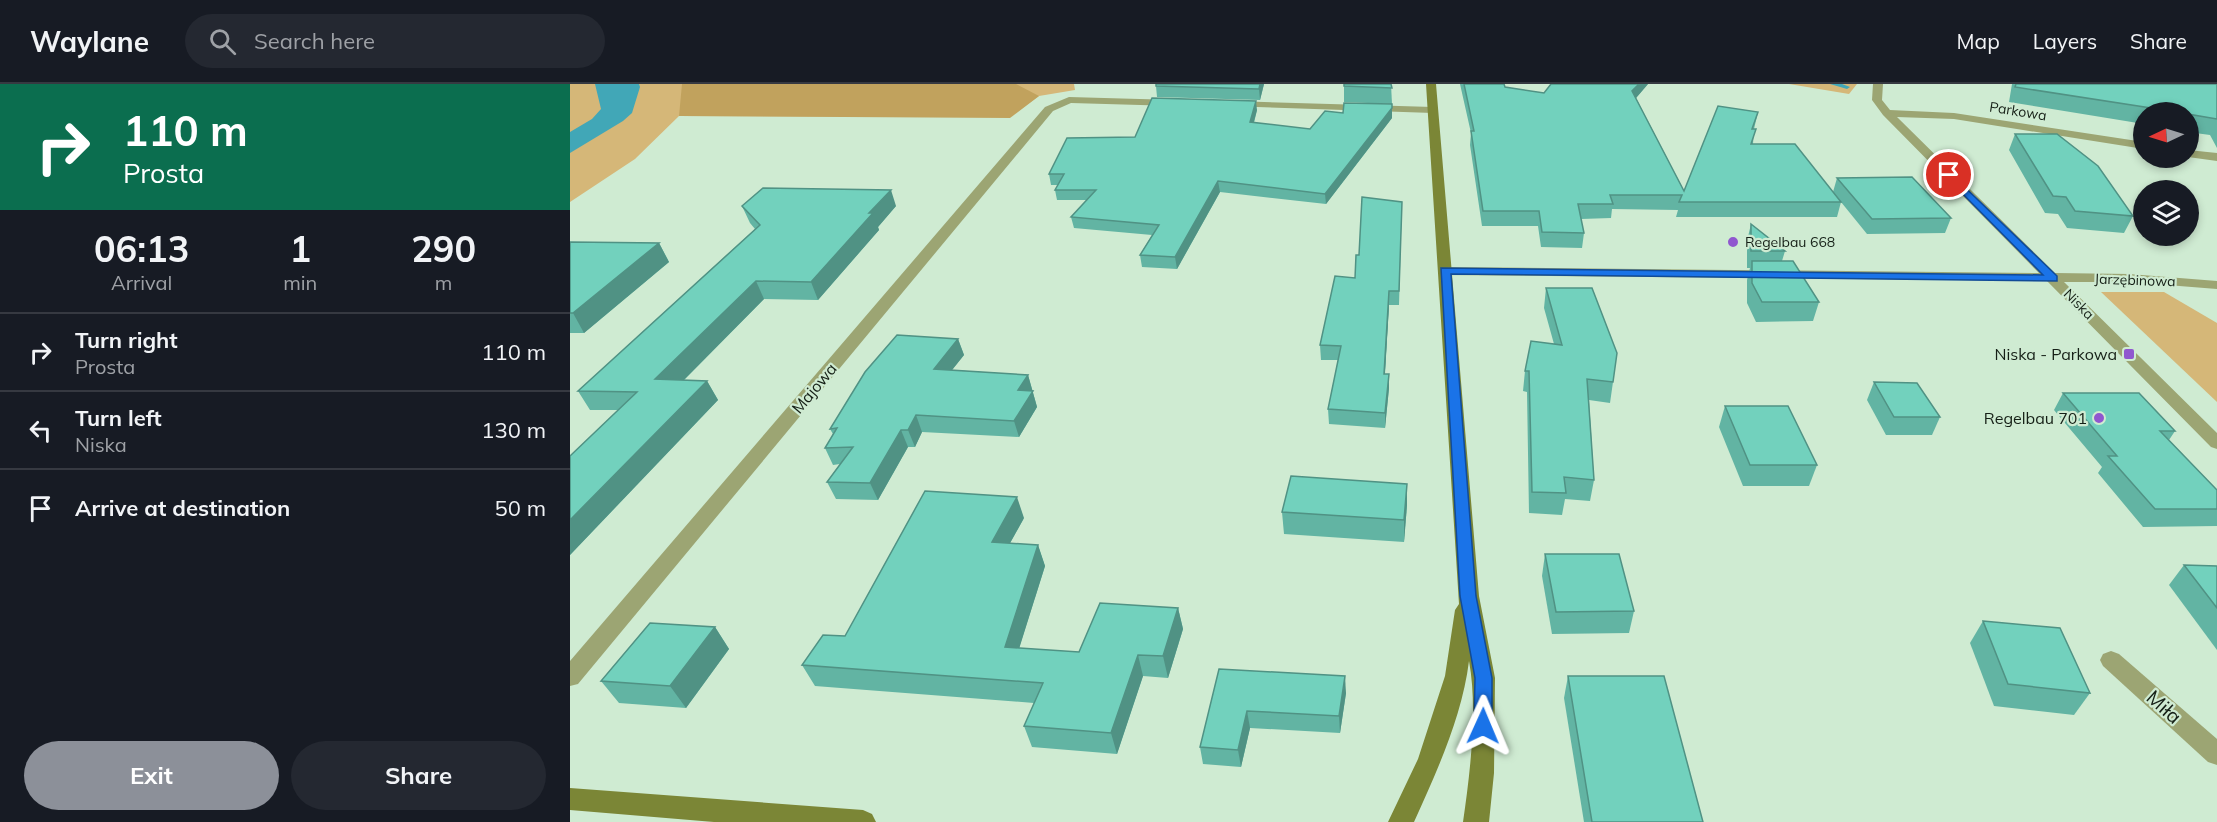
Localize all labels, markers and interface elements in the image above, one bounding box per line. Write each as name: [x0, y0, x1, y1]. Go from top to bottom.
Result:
search box: [185, 14, 605, 68]
text: Waylane: [30, 24, 149, 59]
icon: search: [206, 25, 239, 58]
text: Search here: [254, 27, 375, 55]
text: Map: [1957, 28, 2000, 54]
text: Layers: [2033, 28, 2097, 54]
text: Share: [2130, 28, 2187, 54]
street label: Parkowa: [1988, 98, 2048, 124]
north arrow: [2133, 102, 2199, 168]
map controls: [2133, 102, 2199, 246]
text: 110 m: [123, 104, 248, 157]
icon: right: [24, 108, 102, 186]
pin: [1923, 149, 1974, 200]
text: Prosta: [123, 156, 204, 190]
icon: arrive: [1932, 158, 1965, 191]
button: layers: [2133, 180, 2199, 246]
text: 06:13: [94, 226, 189, 271]
text: 1: [289, 226, 311, 271]
text: 290: [411, 226, 476, 271]
place label: Regelbau 668: [1745, 233, 1835, 251]
marker: Regelbau 668: [1726, 235, 1740, 249]
text: Arrival: [111, 270, 172, 295]
text: min: [283, 270, 317, 295]
text: m: [435, 270, 452, 295]
street label: Jarzębinowa: [2094, 270, 2176, 290]
street label: Niska: [2060, 285, 2098, 323]
text: Turn right: [75, 326, 178, 354]
icon: right: [24, 336, 57, 369]
text: 110 m: [481, 338, 546, 366]
place label: Niska - Parkowa: [1995, 344, 2117, 364]
marker: Niska - Parkowa: [2122, 347, 2136, 361]
text: Prosta: [75, 354, 135, 379]
street label: Majowa: [787, 359, 841, 417]
text: Turn left: [75, 404, 162, 432]
place label: Regelbau 701: [1984, 408, 2087, 428]
marker: Regelbau 701: [2092, 411, 2106, 425]
icon: left: [24, 414, 57, 447]
text: 130 m: [481, 416, 546, 444]
text: Niska: [75, 432, 127, 457]
icon: arrive: [24, 492, 57, 525]
text: Arrive at destination: [75, 494, 290, 522]
text: 50 m: [495, 494, 546, 522]
street label: Miła: [2142, 684, 2187, 729]
position arrow: [1451, 694, 1515, 758]
button: Exit: [24, 741, 279, 810]
button: Share: [291, 741, 546, 810]

